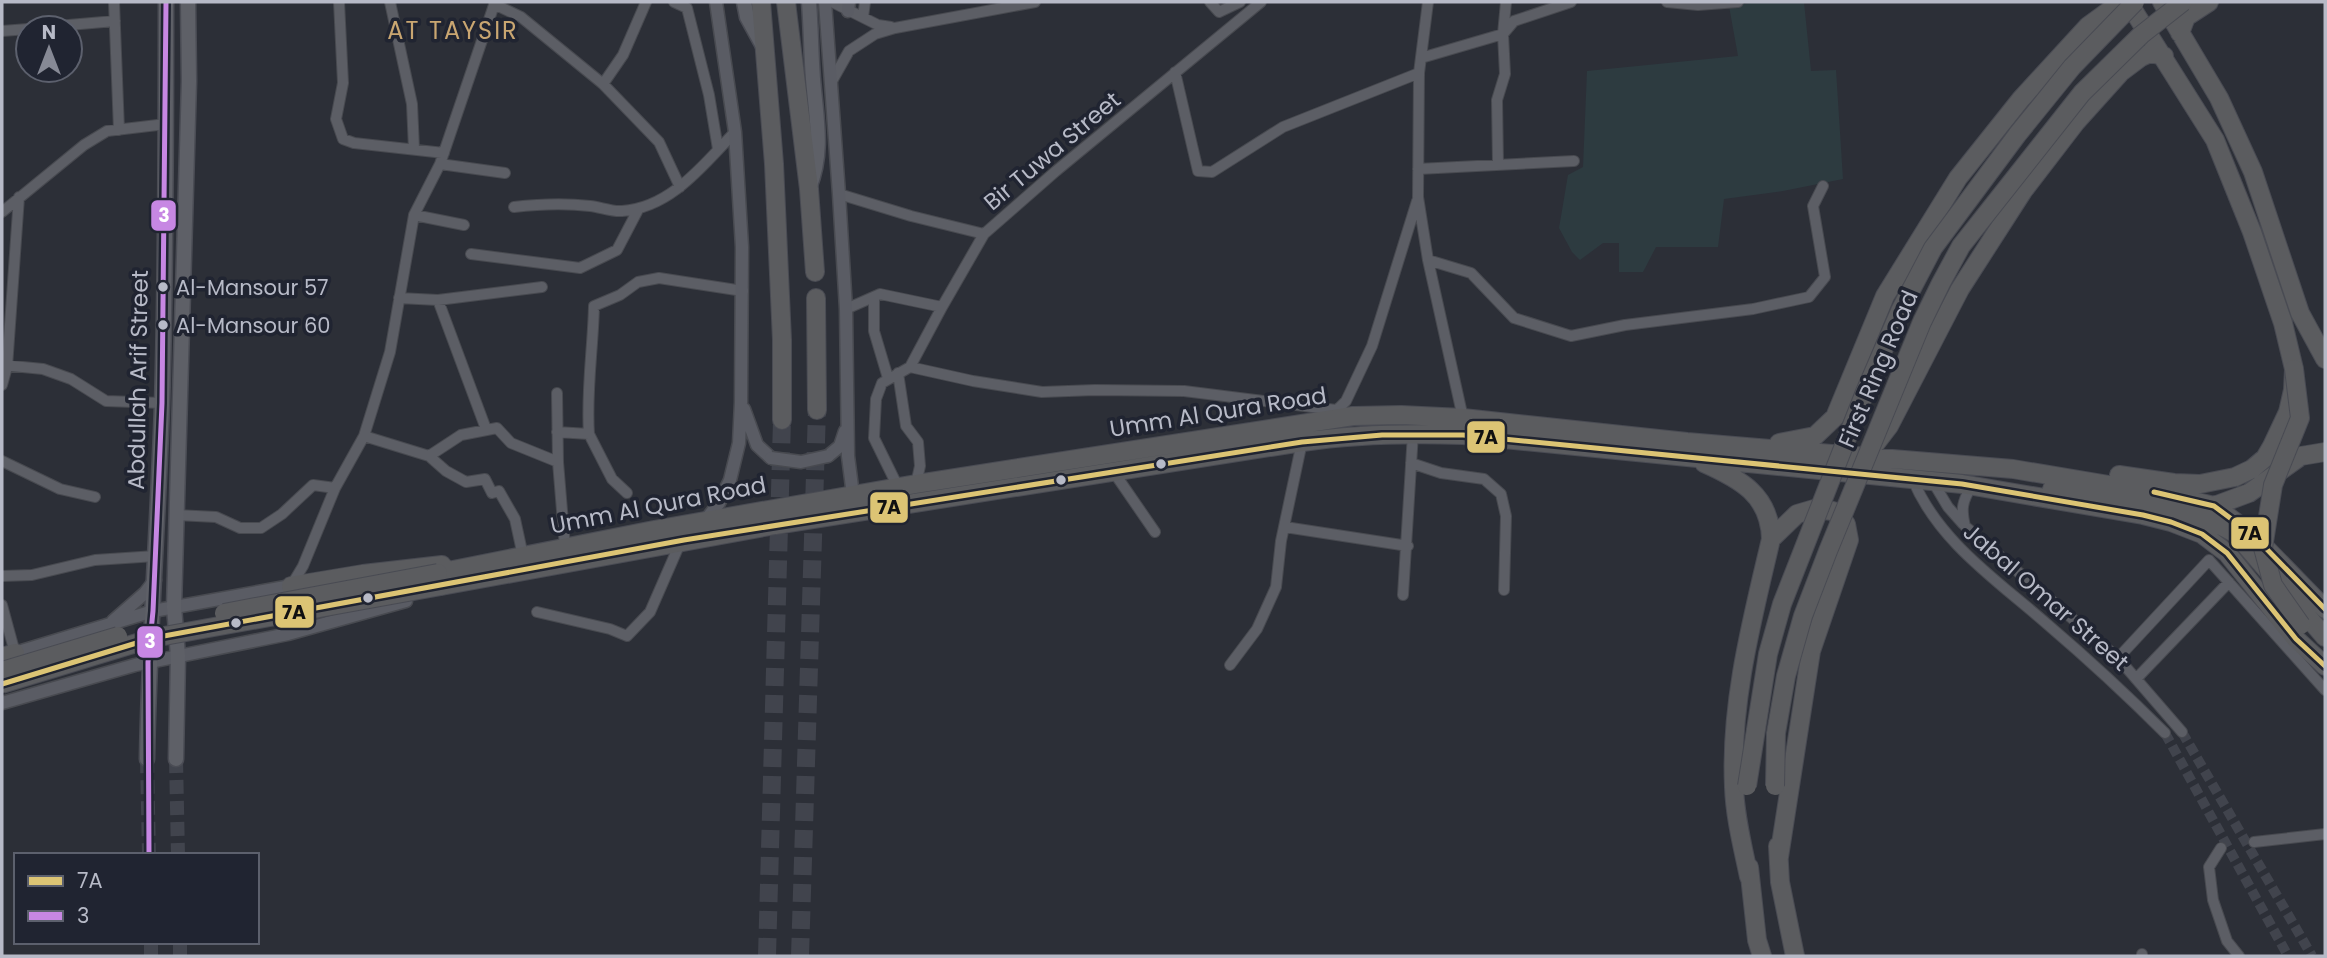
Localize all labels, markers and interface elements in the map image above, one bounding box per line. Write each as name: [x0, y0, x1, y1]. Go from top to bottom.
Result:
north arrow: [14, 14, 84, 84]
district label: AT TAYSIR: [387, 14, 519, 47]
text: N: [42, 19, 56, 46]
street label: Bir Tuwa Street: [977, 84, 1127, 218]
line badge: 3: [150, 199, 177, 232]
text: 3: [158, 202, 170, 229]
street label: Abdullah Arif Street: [120, 270, 156, 490]
place label: Al-Mansour 57: [176, 273, 329, 302]
marker: Al-Mansour 57: [156, 280, 170, 294]
street label: First Ring Road: [1830, 285, 1926, 453]
place label: Al-Mansour 60: [176, 311, 330, 340]
marker: Al-Mansour 60: [156, 318, 170, 332]
street label: Umm Al Qura Road: [1107, 379, 1329, 445]
line badge: 7A: [1466, 420, 1506, 454]
text: 7A: [1474, 424, 1498, 451]
unlabelled marker: [1154, 457, 1168, 471]
street label: Umm Al Qura Road: [547, 468, 769, 542]
unlabelled marker: [1054, 473, 1068, 487]
line badge: 7A: [869, 491, 909, 524]
text: 7A: [877, 494, 901, 521]
street label: Jabal Omar Street: [1956, 516, 2136, 678]
line badge: 7A: [2230, 516, 2270, 550]
text: 7A: [2238, 520, 2262, 547]
unlabelled marker: [361, 591, 375, 605]
line badge: 7A: [274, 595, 315, 629]
text: 7A: [282, 599, 306, 626]
unlabelled marker: [229, 616, 243, 630]
line badge: 3: [136, 625, 164, 659]
text: 3: [144, 628, 156, 655]
legend: [14, 853, 259, 944]
text: 7A: [77, 866, 103, 895]
text: 3: [77, 901, 89, 930]

